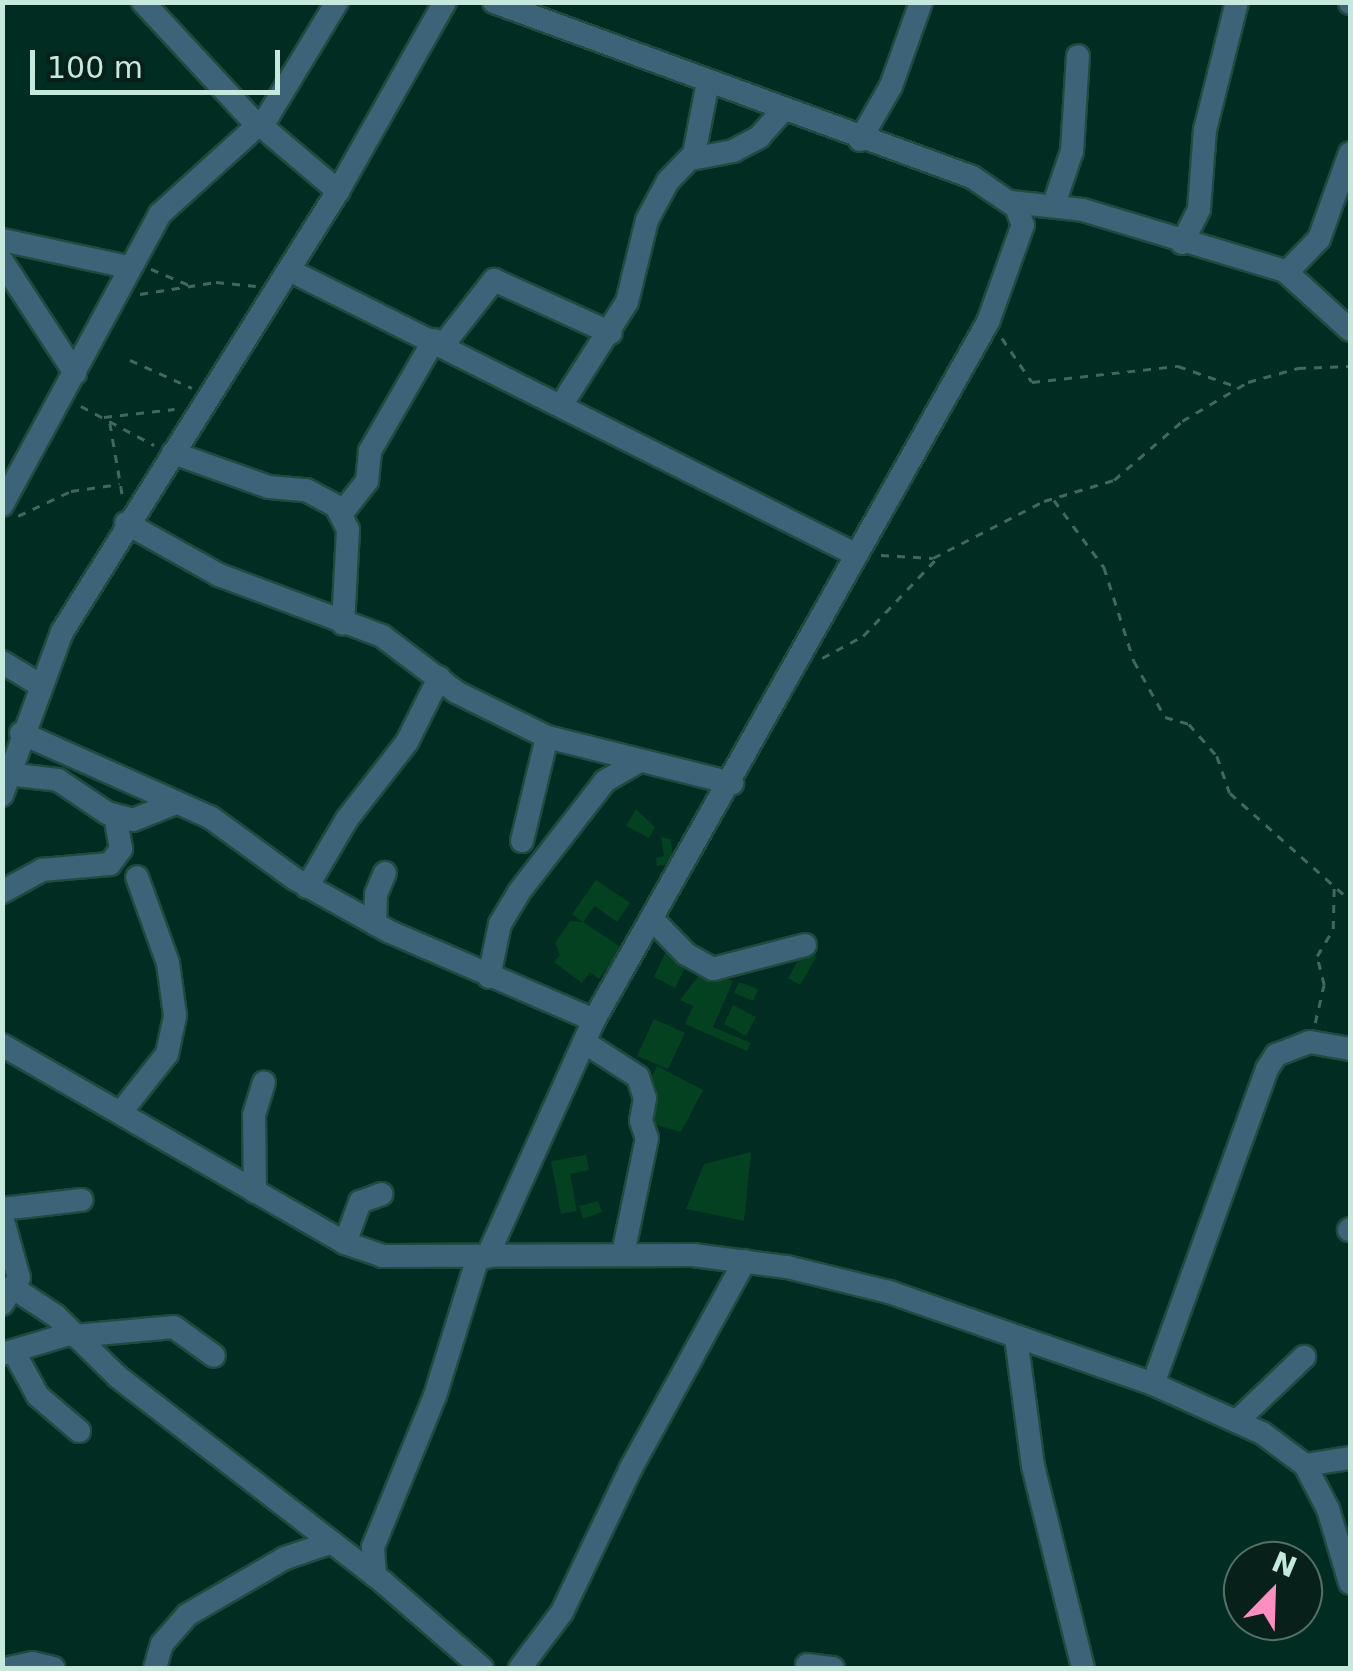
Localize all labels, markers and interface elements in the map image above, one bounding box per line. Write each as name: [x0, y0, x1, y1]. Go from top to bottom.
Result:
scale bar: [35, 30, 285, 92]
text: 100 m: [47, 50, 143, 85]
north arrow: [1223, 1541, 1323, 1641]
text: N: [1267, 1545, 1301, 1585]

